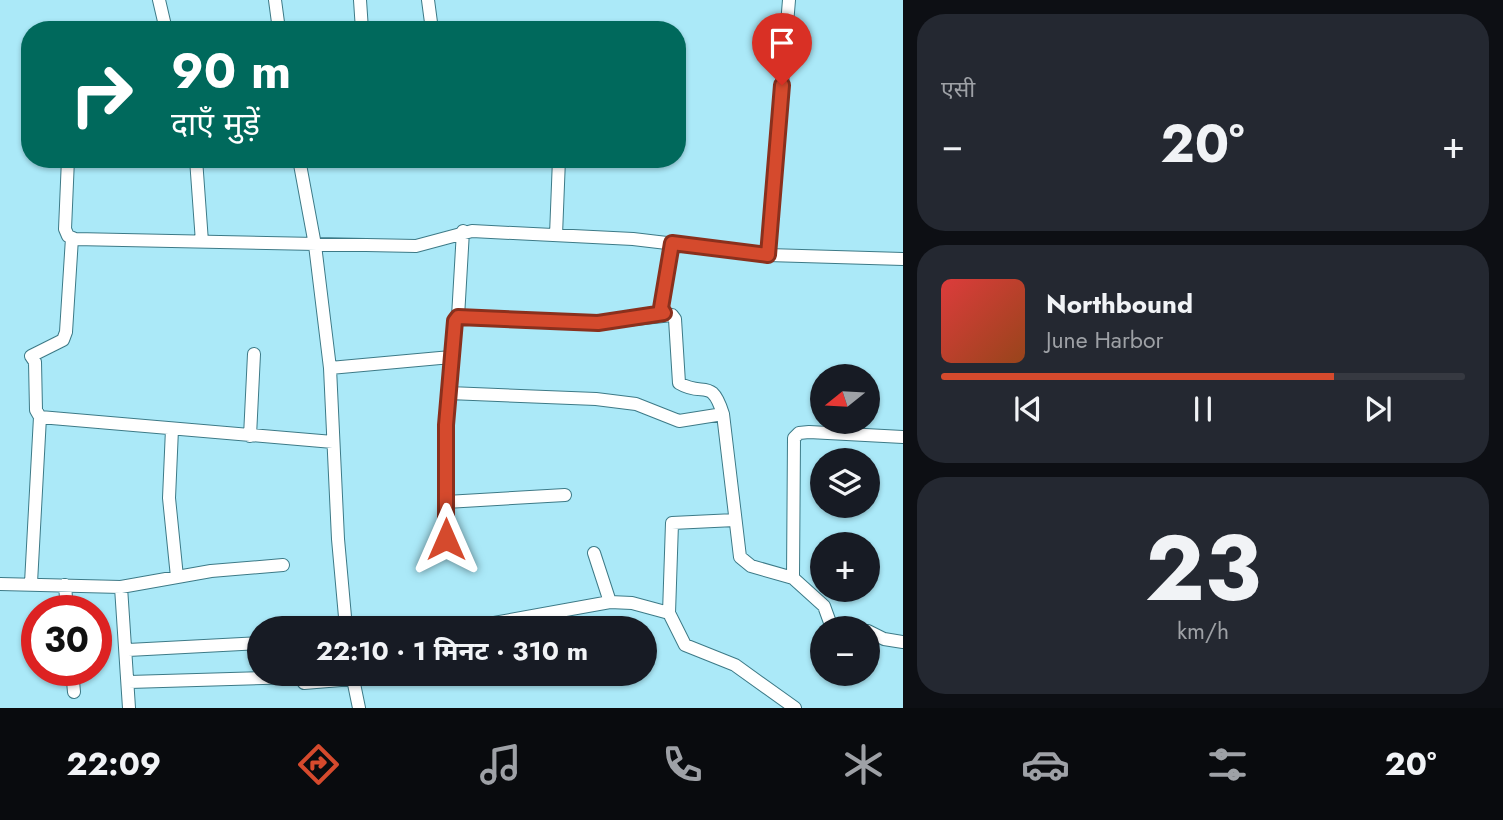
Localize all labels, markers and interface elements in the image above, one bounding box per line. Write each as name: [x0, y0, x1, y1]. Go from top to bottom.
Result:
pin: [752, 13, 812, 85]
icon: arrive: [763, 24, 801, 62]
text: 90 m: [171, 36, 291, 106]
icon: right: [56, 49, 147, 140]
text: एसी: [941, 72, 975, 106]
text: दाएँ मुड़ें: [171, 101, 260, 147]
text: 20°: [1161, 106, 1245, 182]
text: −: [941, 117, 963, 172]
text: +: [1442, 117, 1465, 172]
text: Northbound: [1046, 285, 1193, 323]
text: June Harbor: [1046, 323, 1163, 357]
north arrow: [810, 364, 880, 434]
map controls: [810, 364, 880, 686]
icon: previous: [1009, 390, 1047, 428]
icon: pause: [1184, 390, 1222, 428]
icon: next: [1359, 390, 1397, 428]
button: layers: [810, 448, 880, 518]
position arrow: [409, 502, 483, 576]
text: 23: [1145, 503, 1261, 634]
button: +: [810, 532, 880, 602]
speed limit sign: 30: [21, 595, 112, 686]
text: km/h: [1177, 614, 1229, 648]
button: −: [810, 616, 880, 686]
text: 22:10 · 1 मिनट · 310 m: [316, 632, 588, 670]
icon: directions: [294, 740, 343, 789]
icon: music: [476, 740, 525, 789]
icon: phone: [658, 740, 707, 789]
icon: climate: [839, 740, 888, 789]
icon: car: [1021, 740, 1070, 789]
icon: filters: [1203, 740, 1252, 789]
text: 22:09: [66, 741, 161, 787]
text: 20°: [1385, 741, 1437, 787]

